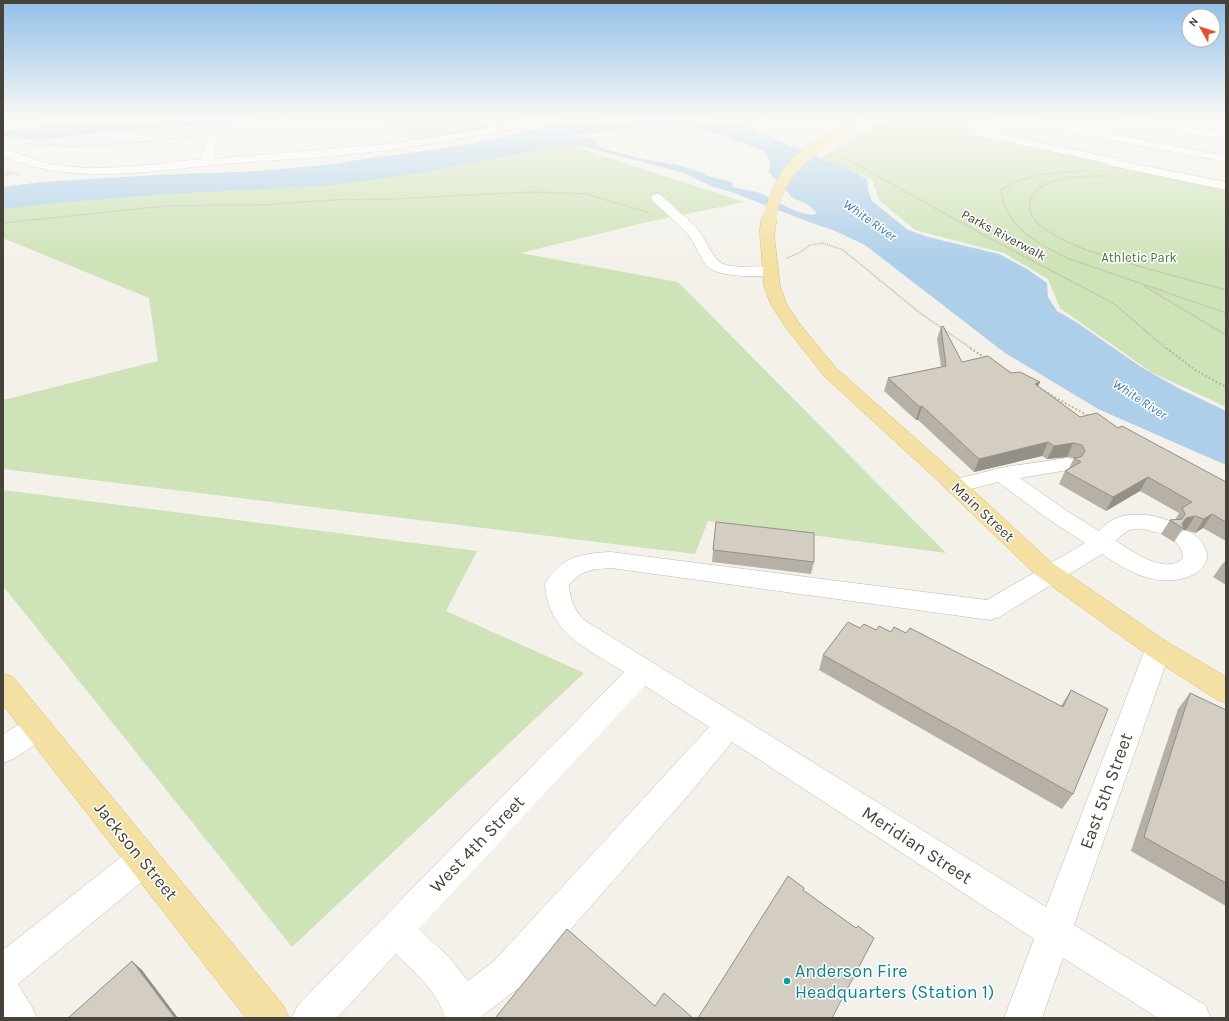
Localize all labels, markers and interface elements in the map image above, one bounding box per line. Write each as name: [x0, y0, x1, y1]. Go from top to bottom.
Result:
north arrow: [1181, 8, 1221, 48]
text: N: [1186, 15, 1201, 29]
water label: White River: [841, 196, 900, 244]
street label: Parks Riverwalk: [959, 206, 1049, 264]
park label: Athletic Park: [1101, 250, 1177, 265]
water label: White River: [1110, 376, 1170, 422]
street label: Main Street: [948, 478, 1018, 546]
street label: East 5th Street: [1075, 730, 1137, 852]
street label: West 4th Street: [425, 791, 529, 897]
street label: Jackson Street: [90, 797, 183, 905]
street label: Meridian Street: [858, 801, 976, 889]
place label: Anderson Fire Headquarters (Station 1): [795, 960, 994, 1003]
marker: Anderson Fire Headquarters (Station 1): [782, 976, 792, 986]

